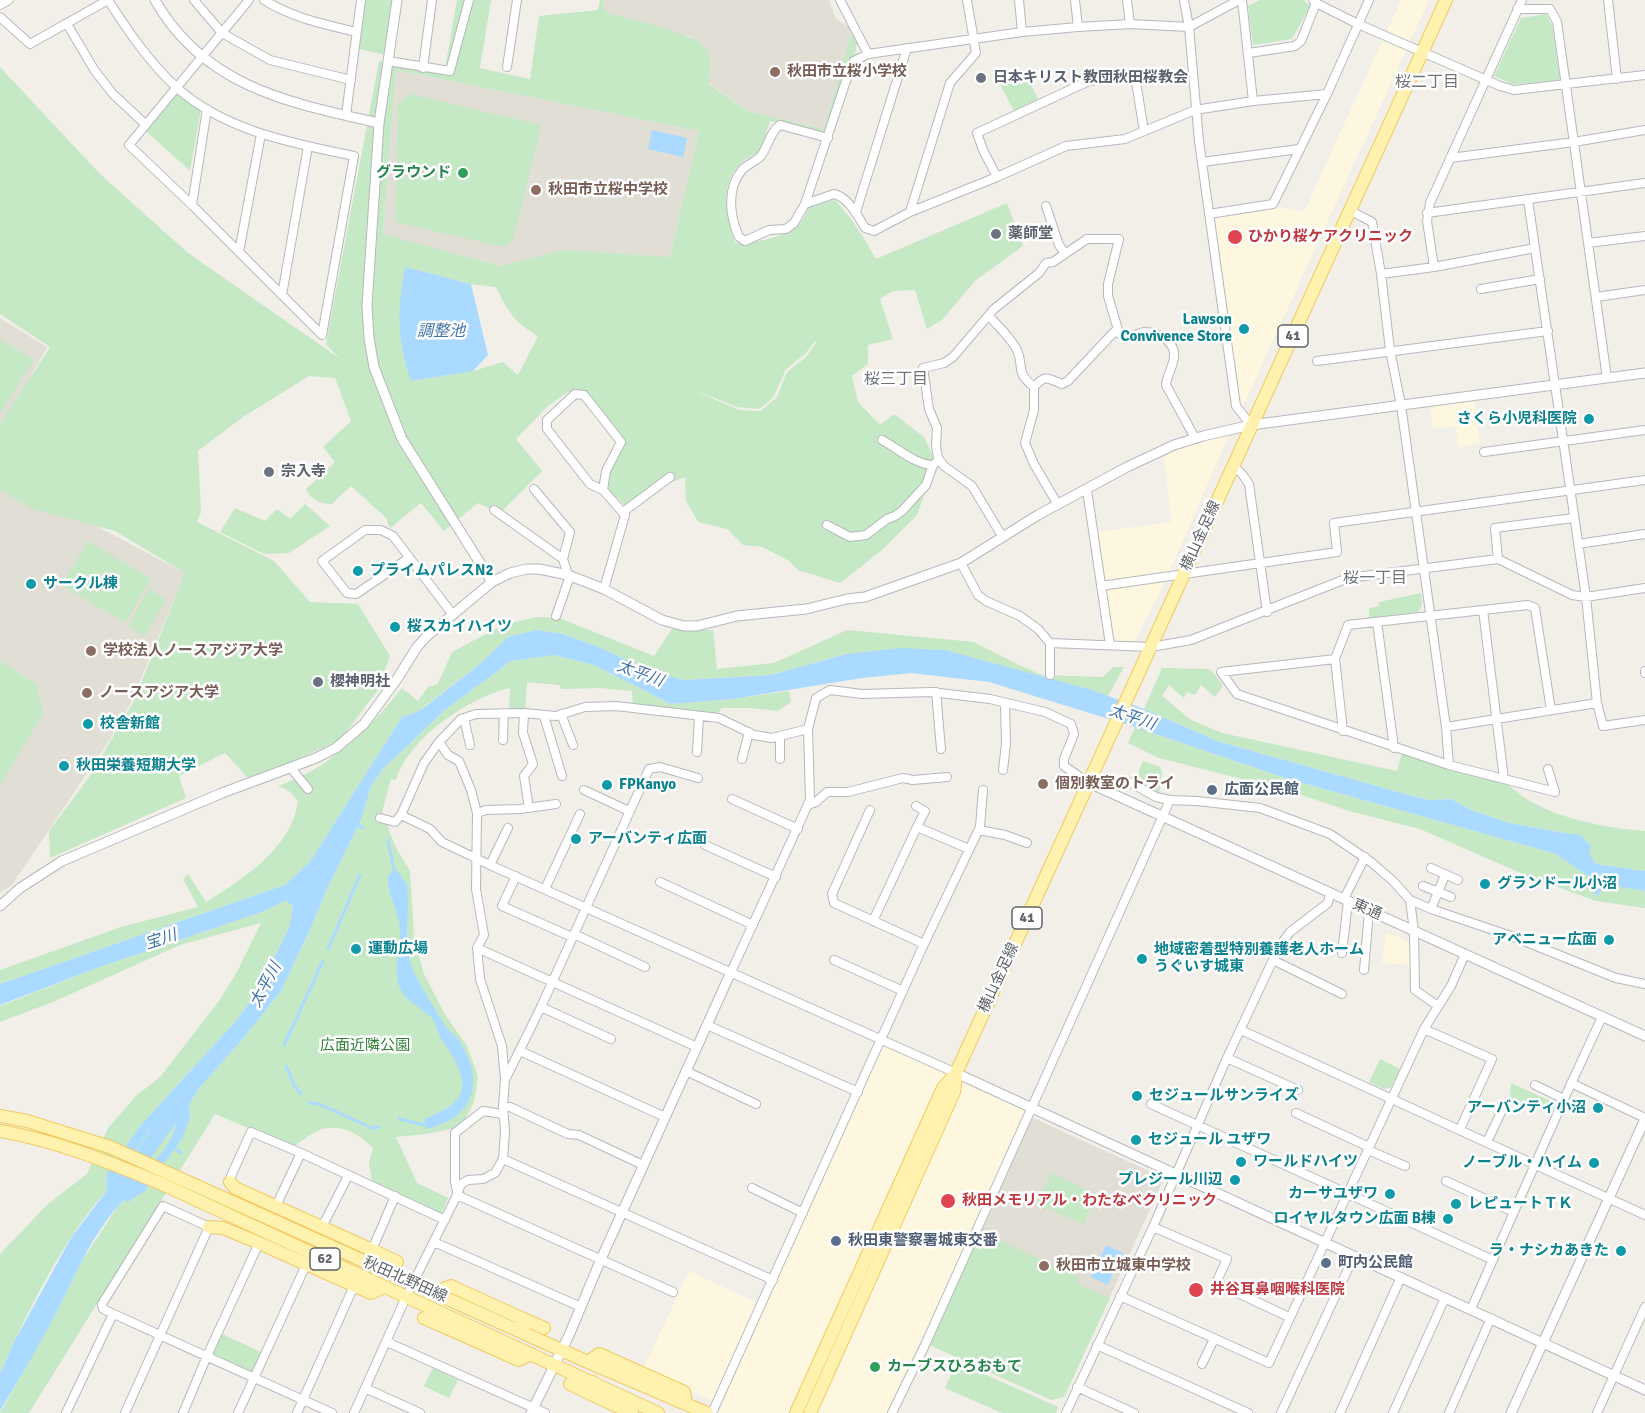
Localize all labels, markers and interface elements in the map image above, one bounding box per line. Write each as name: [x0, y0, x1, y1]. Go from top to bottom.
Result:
place label: 秋田市立桜小学校: [787, 63, 907, 81]
marker: 秋田市立桜小学校: [768, 65, 782, 79]
place label: 日本キリスト教団秋田桜教会: [993, 69, 1188, 87]
marker: 日本キリスト教団秋田桜教会: [974, 71, 988, 85]
district label: 桜二丁目: [1395, 73, 1459, 93]
place label: グラウンド: [376, 164, 451, 182]
marker: グラウンド: [456, 166, 470, 180]
place label: 秋田市立桜中学校: [548, 181, 668, 199]
marker: 秋田市立桜中学校: [529, 183, 543, 197]
place label: 薬師堂: [1008, 225, 1053, 243]
marker: 薬師堂: [989, 227, 1003, 241]
marker: ひかり桜ケアクリニック: [1226, 228, 1244, 246]
place label: ひかり桜ケアクリニック: [1248, 228, 1413, 246]
place label: Lawson Convivence Store: [1120, 311, 1232, 346]
water label: 調整池: [417, 322, 465, 342]
marker: Lawson Convivence Store: [1237, 322, 1251, 336]
road number: 41: [1278, 325, 1308, 347]
district label: 桜三丁目: [864, 370, 928, 390]
place label: さくら小児科医院: [1457, 410, 1577, 428]
marker: さくら小児科医院: [1582, 412, 1596, 426]
place label: 宗入寺: [281, 463, 326, 481]
marker: 宗入寺: [262, 465, 276, 479]
street label: 横山金足線: [1178, 498, 1224, 574]
place label: プライムパレスN2: [370, 562, 494, 580]
marker: プライムパレスN2: [351, 564, 365, 578]
district label: 桜一丁目: [1343, 569, 1407, 589]
place label: サークル棟: [43, 575, 118, 593]
marker: サークル棟: [24, 577, 38, 591]
place label: 桜スカイハイツ: [407, 618, 512, 636]
marker: 桜スカイハイツ: [388, 620, 402, 634]
place label: 学校法人ノースアジア大学: [103, 642, 283, 660]
marker: 学校法人ノースアジア大学: [84, 644, 98, 658]
water label: 太平川: [614, 657, 666, 691]
place label: 櫻神明社: [330, 673, 390, 691]
marker: 櫻神明社: [311, 675, 325, 689]
place label: ノースアジア大学: [99, 684, 219, 702]
marker: ノースアジア大学: [80, 686, 94, 700]
water label: 太平川: [1106, 701, 1158, 735]
place label: 校舎新館: [100, 715, 160, 733]
marker: 校舎新館: [81, 717, 95, 731]
place label: 秋田栄養短期大学: [76, 757, 196, 775]
marker: 秋田栄養短期大学: [57, 759, 71, 773]
place label: 個別教室のトライ: [1055, 775, 1175, 793]
place label: FPKanyo: [619, 776, 676, 794]
marker: 個別教室のトライ: [1036, 777, 1050, 791]
marker: FPKanyo: [600, 778, 614, 792]
place label: 広面公民館: [1224, 781, 1299, 799]
marker: 広面公民館: [1205, 783, 1219, 797]
place label: アーバンティ広面: [588, 830, 707, 848]
marker: アーバンティ広面: [569, 832, 583, 846]
place label: グランドール小沼: [1497, 875, 1617, 893]
marker: グランドール小沼: [1478, 877, 1492, 891]
street label: 東通: [1350, 896, 1384, 924]
road number: 41: [1012, 907, 1042, 929]
water label: 宝川: [143, 926, 179, 954]
place label: アベニュー広面: [1492, 931, 1597, 949]
marker: アベニュー広面: [1602, 933, 1616, 947]
place label: 運動広場: [368, 940, 428, 958]
street label: 横山金足線: [975, 940, 1023, 1016]
place label: 地域密着型特別養護老人ホーム うぐいす城東: [1154, 941, 1364, 976]
marker: 運動広場: [349, 942, 363, 956]
marker: 地域密着型特別養護老人ホーム うぐいす城東: [1135, 952, 1149, 966]
water label: 太平川: [246, 959, 286, 1011]
park label: 広面近隣公園: [320, 1037, 410, 1055]
place label: セジュールサンライズ: [1149, 1087, 1299, 1105]
marker: セジュールサンライズ: [1130, 1089, 1144, 1103]
place label: アーバンティ小沼: [1467, 1099, 1586, 1117]
marker: アーバンティ小沼: [1591, 1101, 1605, 1115]
place label: セジュール ユザワ: [1148, 1131, 1271, 1149]
marker: セジュール ユザワ: [1129, 1133, 1143, 1147]
place label: ワールドハイツ: [1253, 1153, 1358, 1171]
place label: ノーブル・ハイム: [1462, 1154, 1582, 1172]
marker: ワールドハイツ: [1234, 1155, 1248, 1169]
marker: ノーブル・ハイム: [1587, 1156, 1601, 1170]
place label: プレジール川辺: [1118, 1171, 1223, 1189]
marker: プレジール川辺: [1228, 1173, 1242, 1187]
place label: カーサユザワ: [1288, 1185, 1378, 1203]
marker: カーサユザワ: [1383, 1187, 1397, 1201]
marker: 秋田メモリアル・わたなべクリニック: [939, 1192, 957, 1210]
place label: 秋田メモリアル・わたなべクリニック: [962, 1192, 1217, 1210]
place label: レピュートＴＫ: [1468, 1195, 1573, 1213]
marker: レピュートＴＫ: [1449, 1197, 1463, 1211]
place label: ロイヤルタウン広面 B棟: [1273, 1210, 1436, 1228]
marker: ロイヤルタウン広面 B棟: [1441, 1212, 1455, 1226]
place label: 秋田東警察署城東交番: [848, 1232, 998, 1250]
marker: 秋田東警察署城東交番: [829, 1234, 843, 1248]
place label: ラ・ナシカあきた: [1489, 1242, 1609, 1260]
marker: ラ・ナシカあきた: [1614, 1244, 1628, 1258]
road number: 62: [310, 1248, 340, 1270]
street label: 秋田北野田線: [360, 1253, 450, 1307]
place label: 町内公民館: [1338, 1254, 1413, 1272]
marker: 町内公民館: [1319, 1256, 1333, 1270]
place label: 秋田市立城東中学校: [1056, 1257, 1191, 1275]
marker: 秋田市立城東中学校: [1037, 1259, 1051, 1273]
marker: 井谷耳鼻咽喉科医院: [1187, 1281, 1205, 1299]
place label: 井谷耳鼻咽喉科医院: [1210, 1281, 1345, 1299]
place label: カーブスひろおもて: [887, 1358, 1022, 1376]
marker: カーブスひろおもて: [868, 1360, 882, 1374]

